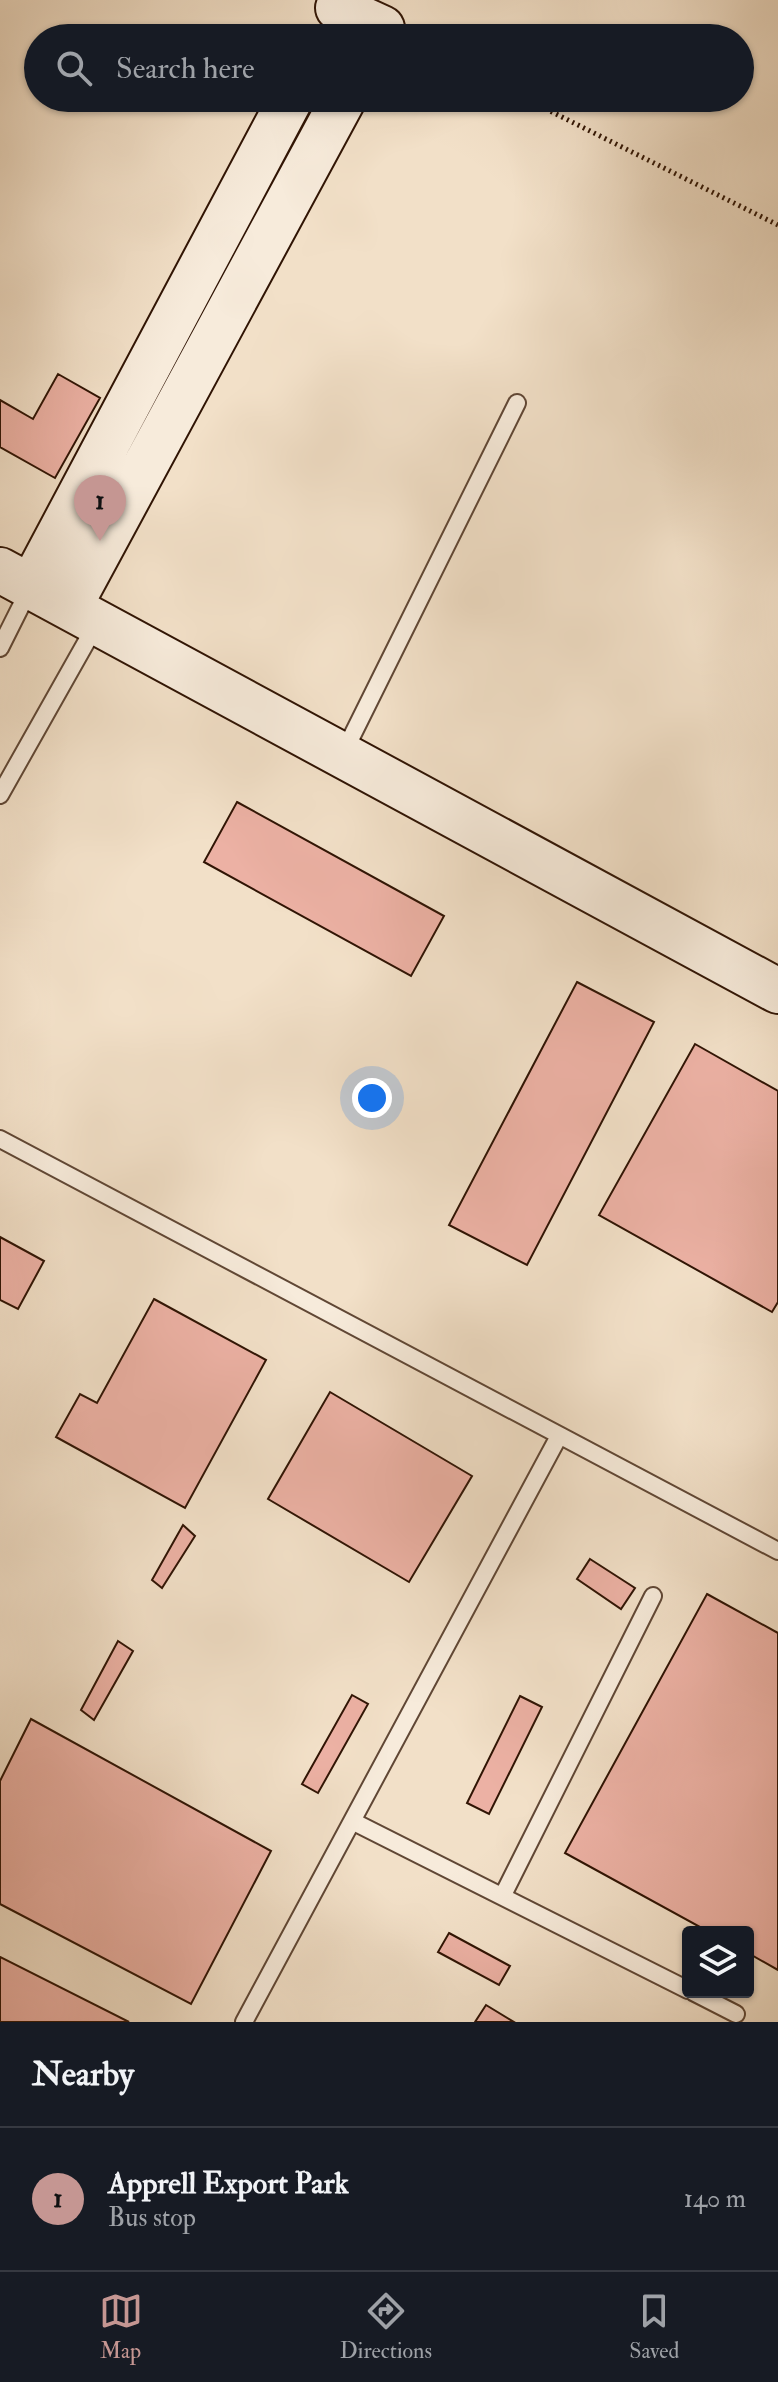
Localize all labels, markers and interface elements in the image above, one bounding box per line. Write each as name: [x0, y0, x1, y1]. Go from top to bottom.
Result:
search box: [24, 24, 754, 112]
icon: search: [52, 46, 96, 90]
text: Search here: [116, 50, 255, 87]
pin: 1: [74, 475, 126, 541]
your location: [352, 1078, 392, 1118]
map controls: [682, 1926, 754, 1998]
button: layers: [682, 1926, 754, 1998]
text: Nearby: [32, 2053, 134, 2096]
text: Apprell Export Park: [108, 2165, 349, 2202]
text: 1: [53, 2183, 63, 2215]
text: 140 m: [684, 2183, 746, 2215]
text: Bus stop: [108, 2202, 196, 2234]
tab: Map: [99, 2289, 143, 2365]
tab: Directions: [340, 2289, 432, 2365]
tab: Saved: [629, 2289, 679, 2365]

